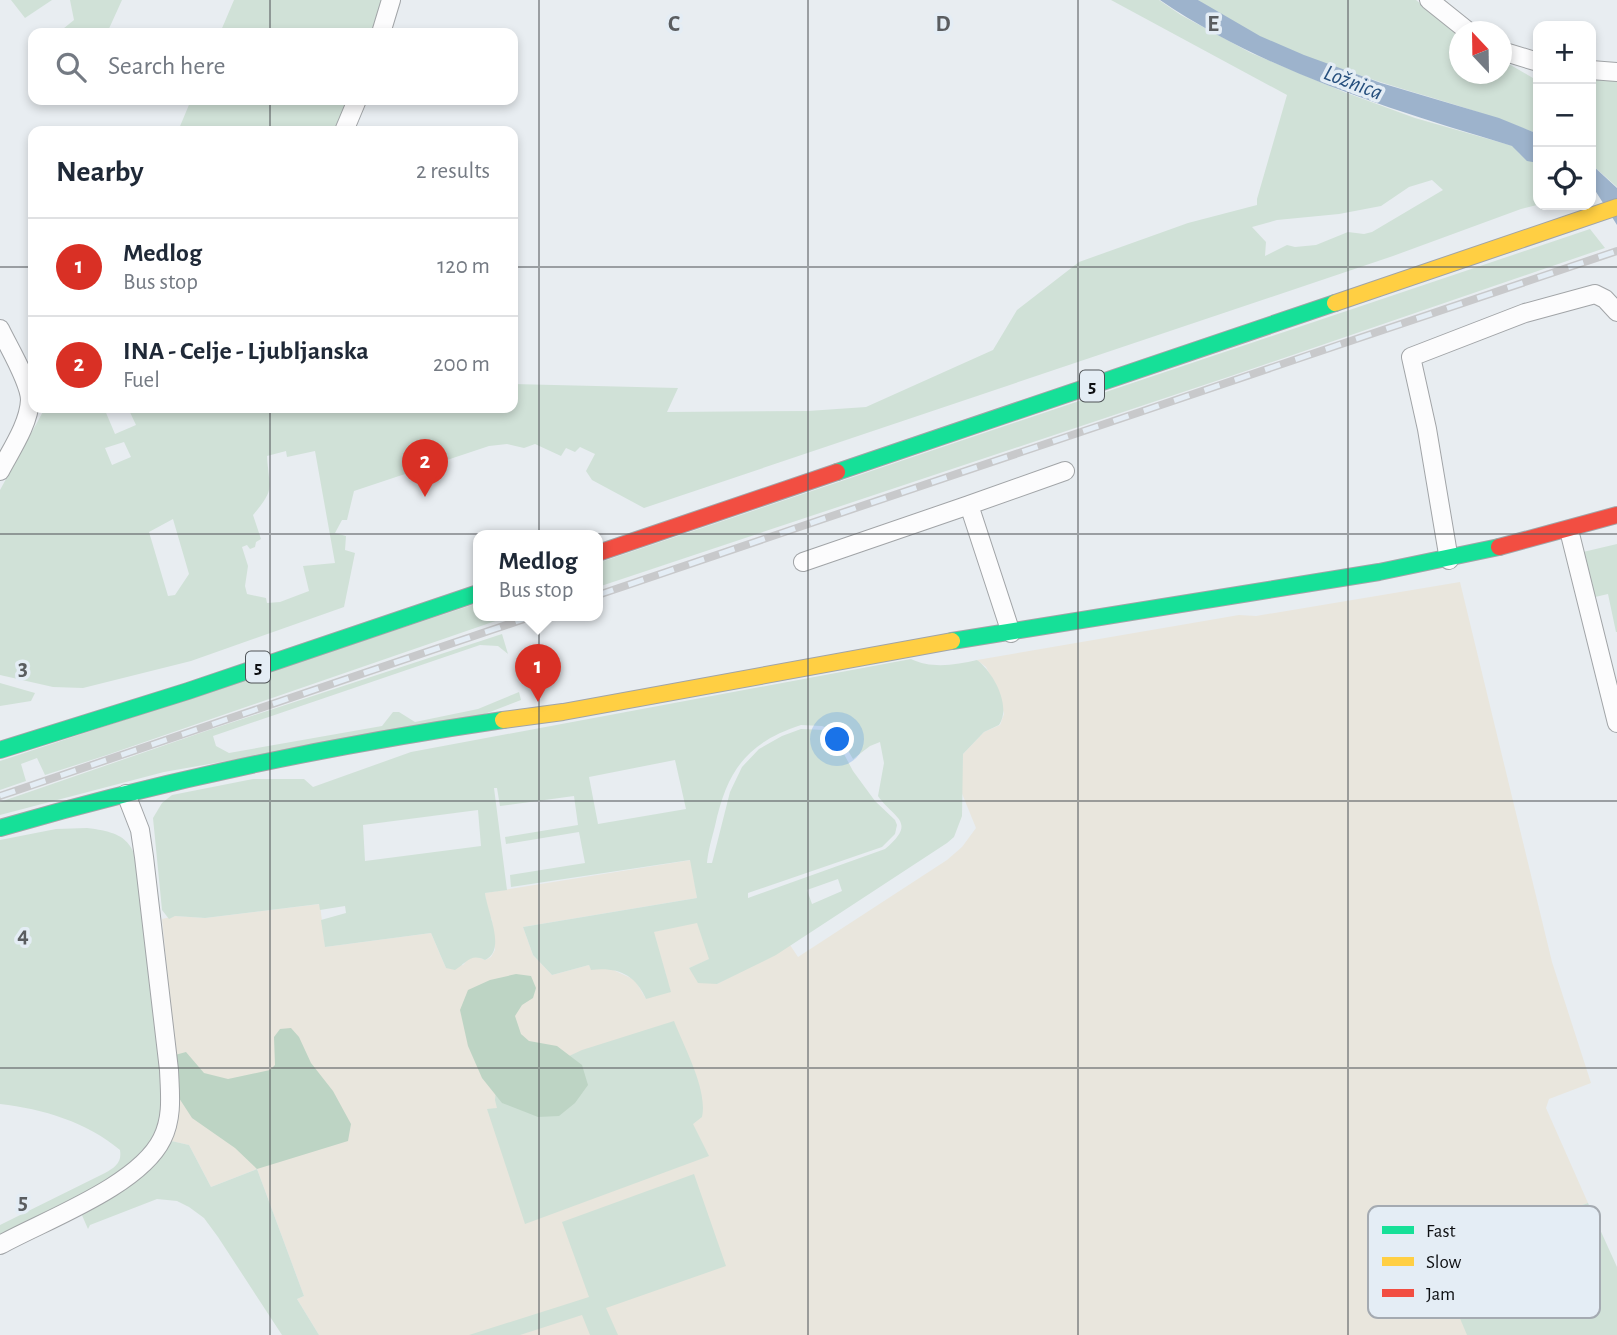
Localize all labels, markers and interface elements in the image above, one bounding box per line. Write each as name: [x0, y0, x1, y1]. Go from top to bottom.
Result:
text: C: [668, 13, 680, 36]
text: D: [935, 13, 951, 36]
text: E: [1207, 13, 1219, 36]
north arrow: [1449, 21, 1512, 84]
map controls: [1533, 21, 1596, 210]
button: +: [1533, 21, 1596, 84]
search box: [28, 28, 518, 105]
icon: search: [52, 48, 90, 86]
text: Search here: [108, 53, 226, 79]
water label: Ložnica: [1320, 61, 1386, 105]
button: −: [1533, 84, 1596, 147]
button: locate: [1533, 147, 1596, 210]
text: Nearby: [56, 157, 144, 187]
text: 2 results: [416, 160, 490, 183]
text: Medlog: [123, 240, 202, 266]
text: 1: [75, 255, 83, 278]
text: 120 m: [437, 255, 490, 278]
text: Bus stop: [123, 271, 198, 294]
text: INA - Celje - Ljubljanska: [123, 338, 369, 364]
text: 2: [74, 353, 84, 376]
text: 200 m: [433, 353, 490, 376]
text: Fuel: [123, 369, 160, 392]
road number: 5: [1080, 370, 1104, 402]
pin: 2: [402, 439, 448, 497]
popup: [473, 530, 603, 621]
text: Medlog: [499, 548, 577, 574]
text: Bus stop: [499, 579, 573, 602]
pin: 1: [515, 644, 561, 702]
road number: 5: [246, 652, 270, 682]
text: 3: [18, 657, 28, 680]
your location: [820, 722, 854, 756]
text: 4: [17, 924, 29, 947]
text: 5: [18, 1191, 28, 1214]
legend: [1368, 1206, 1600, 1318]
text: Fast: [1426, 1222, 1456, 1241]
text: Slow: [1426, 1253, 1462, 1272]
text: Jam: [1426, 1285, 1455, 1304]

